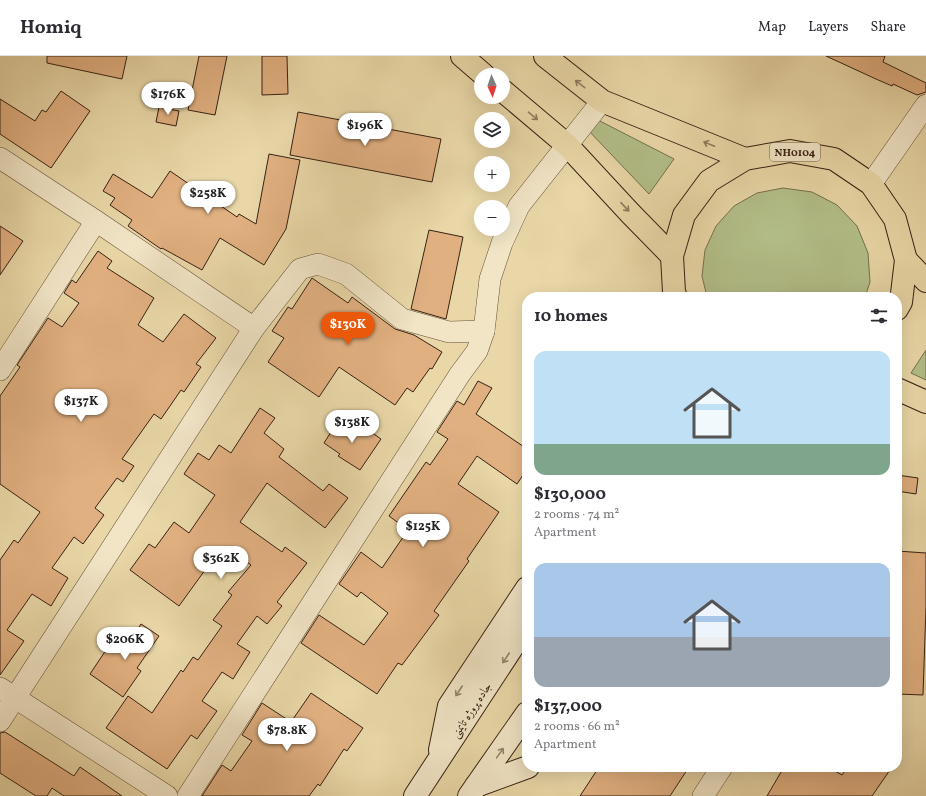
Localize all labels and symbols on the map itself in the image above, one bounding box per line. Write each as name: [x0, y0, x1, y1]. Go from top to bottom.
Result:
north arrow: [474, 68, 510, 104]
one-way arrow: [574, 79, 585, 88]
pin: $176K: [140, 82, 196, 116]
one-way arrow: [527, 111, 538, 120]
pin: $196K: [337, 113, 393, 147]
one-way arrow: [704, 140, 716, 148]
road number: NH0104: [770, 143, 820, 161]
pin: $258K: [180, 181, 236, 215]
one-way arrow: [620, 202, 629, 213]
pin: $130K: [320, 312, 376, 346]
pin: $137K: [53, 389, 109, 423]
pin: $138K: [324, 410, 380, 444]
pin: $125K: [395, 514, 451, 548]
pin: $362K: [193, 546, 249, 580]
pin: $206K: [97, 627, 153, 661]
one-way arrow: [501, 652, 510, 663]
street label: جاده پروژه تایمنی: [448, 680, 496, 741]
one-way arrow: [455, 685, 463, 696]
pin: $78.8K: [254, 718, 320, 752]
one-way arrow: [496, 747, 504, 758]

